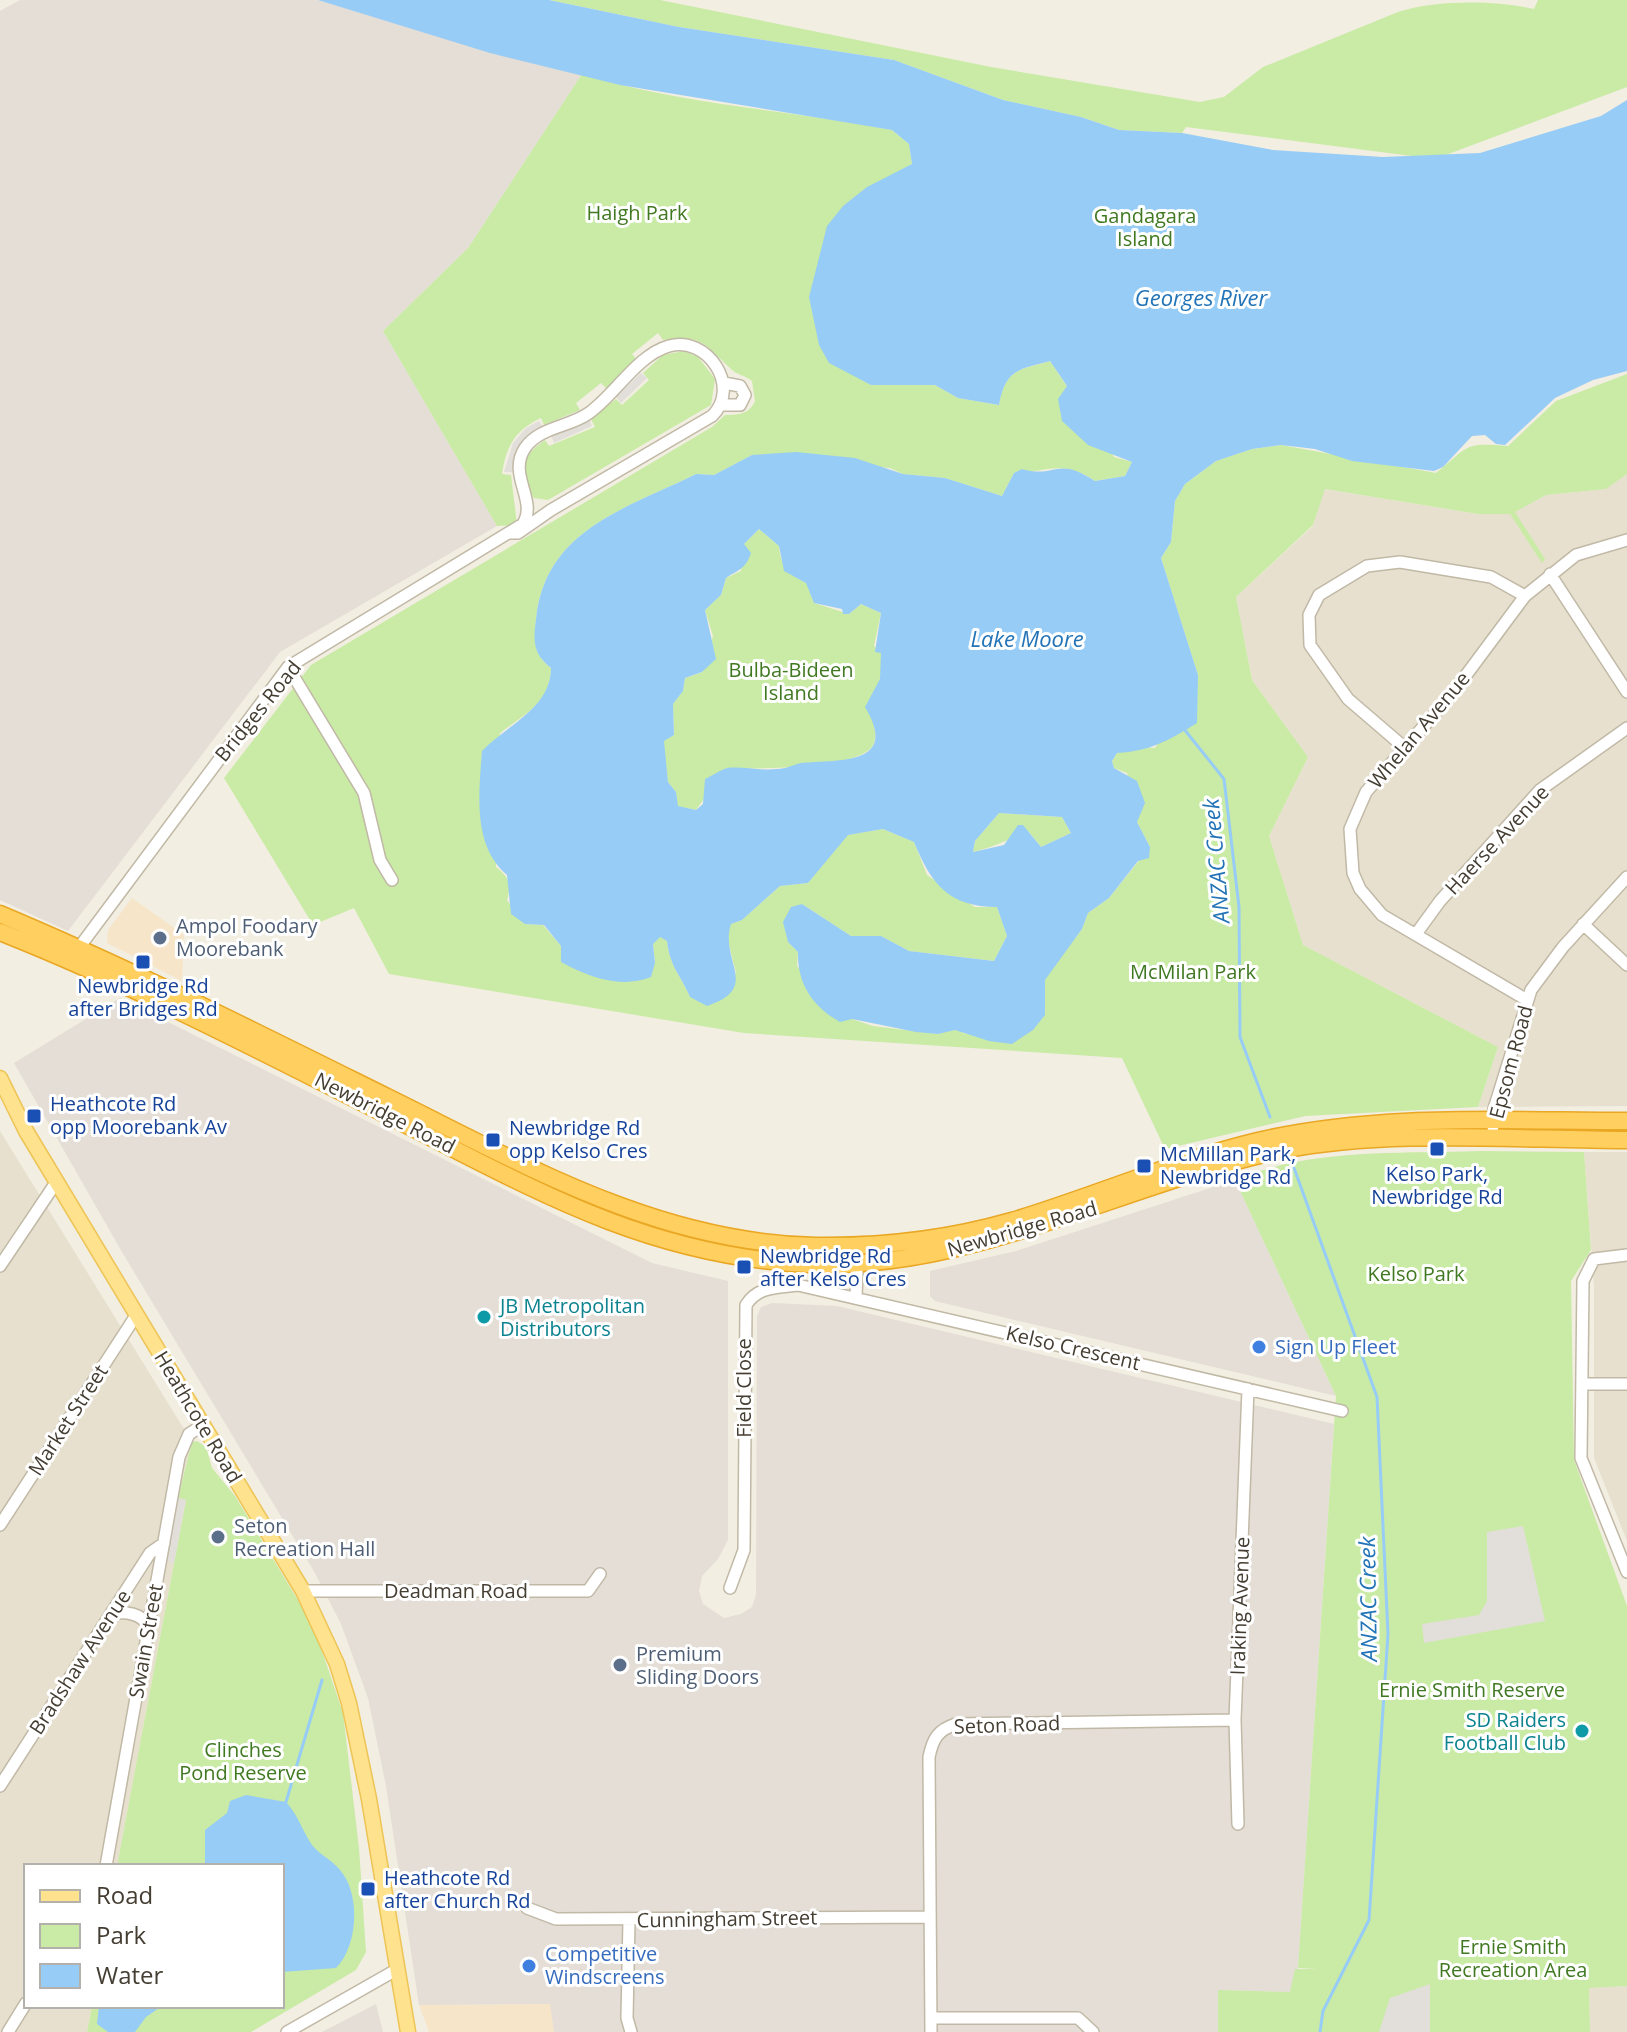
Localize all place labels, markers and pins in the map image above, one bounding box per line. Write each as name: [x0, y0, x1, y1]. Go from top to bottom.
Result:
place label: Ampol Foodary Moorebank: [176, 912, 319, 962]
marker: Ampol Foodary Moorebank: [151, 929, 169, 947]
marker: Newbridge Rd after Bridges Rd: [134, 953, 152, 971]
place label: Newbridge Rd after Bridges Rd: [68, 972, 218, 1022]
place label: Heathcote Rd opp Moorebank Av: [50, 1090, 227, 1140]
marker: Heathcote Rd opp Moorebank Av: [25, 1107, 43, 1125]
place label: Newbridge Rd opp Kelso Cres: [509, 1114, 648, 1164]
marker: Newbridge Rd opp Kelso Cres: [484, 1131, 502, 1149]
place label: McMillan Park, Newbridge Rd: [1160, 1140, 1296, 1190]
marker: Kelso Park, Newbridge Rd: [1428, 1140, 1446, 1158]
marker: McMillan Park, Newbridge Rd: [1135, 1157, 1153, 1175]
place label: Kelso Park, Newbridge Rd: [1371, 1160, 1503, 1210]
place label: Newbridge Rd after Kelso Cres: [760, 1242, 906, 1292]
marker: Newbridge Rd after Kelso Cres: [735, 1258, 753, 1276]
place label: JB Metropolitan Distributors: [498, 1292, 645, 1342]
marker: JB Metropolitan Distributors: [475, 1308, 493, 1326]
place label: Sign Up Fleet: [1275, 1333, 1396, 1360]
marker: Sign Up Fleet: [1250, 1338, 1268, 1356]
place label: Seton Recreation Hall: [234, 1512, 375, 1562]
marker: Seton Recreation Hall: [209, 1528, 227, 1546]
place label: Premium Sliding Doors: [636, 1640, 759, 1690]
marker: Premium Sliding Doors: [611, 1656, 629, 1674]
place label: SD Raiders Football Club: [1444, 1706, 1566, 1756]
marker: SD Raiders Football Club: [1573, 1722, 1591, 1740]
place label: Heathcote Rd after Church Rd: [384, 1864, 531, 1914]
marker: Heathcote Rd after Church Rd: [359, 1880, 377, 1898]
place label: Competitive Windscreens: [545, 1940, 665, 1990]
marker: Competitive Windscreens: [520, 1957, 538, 1975]

